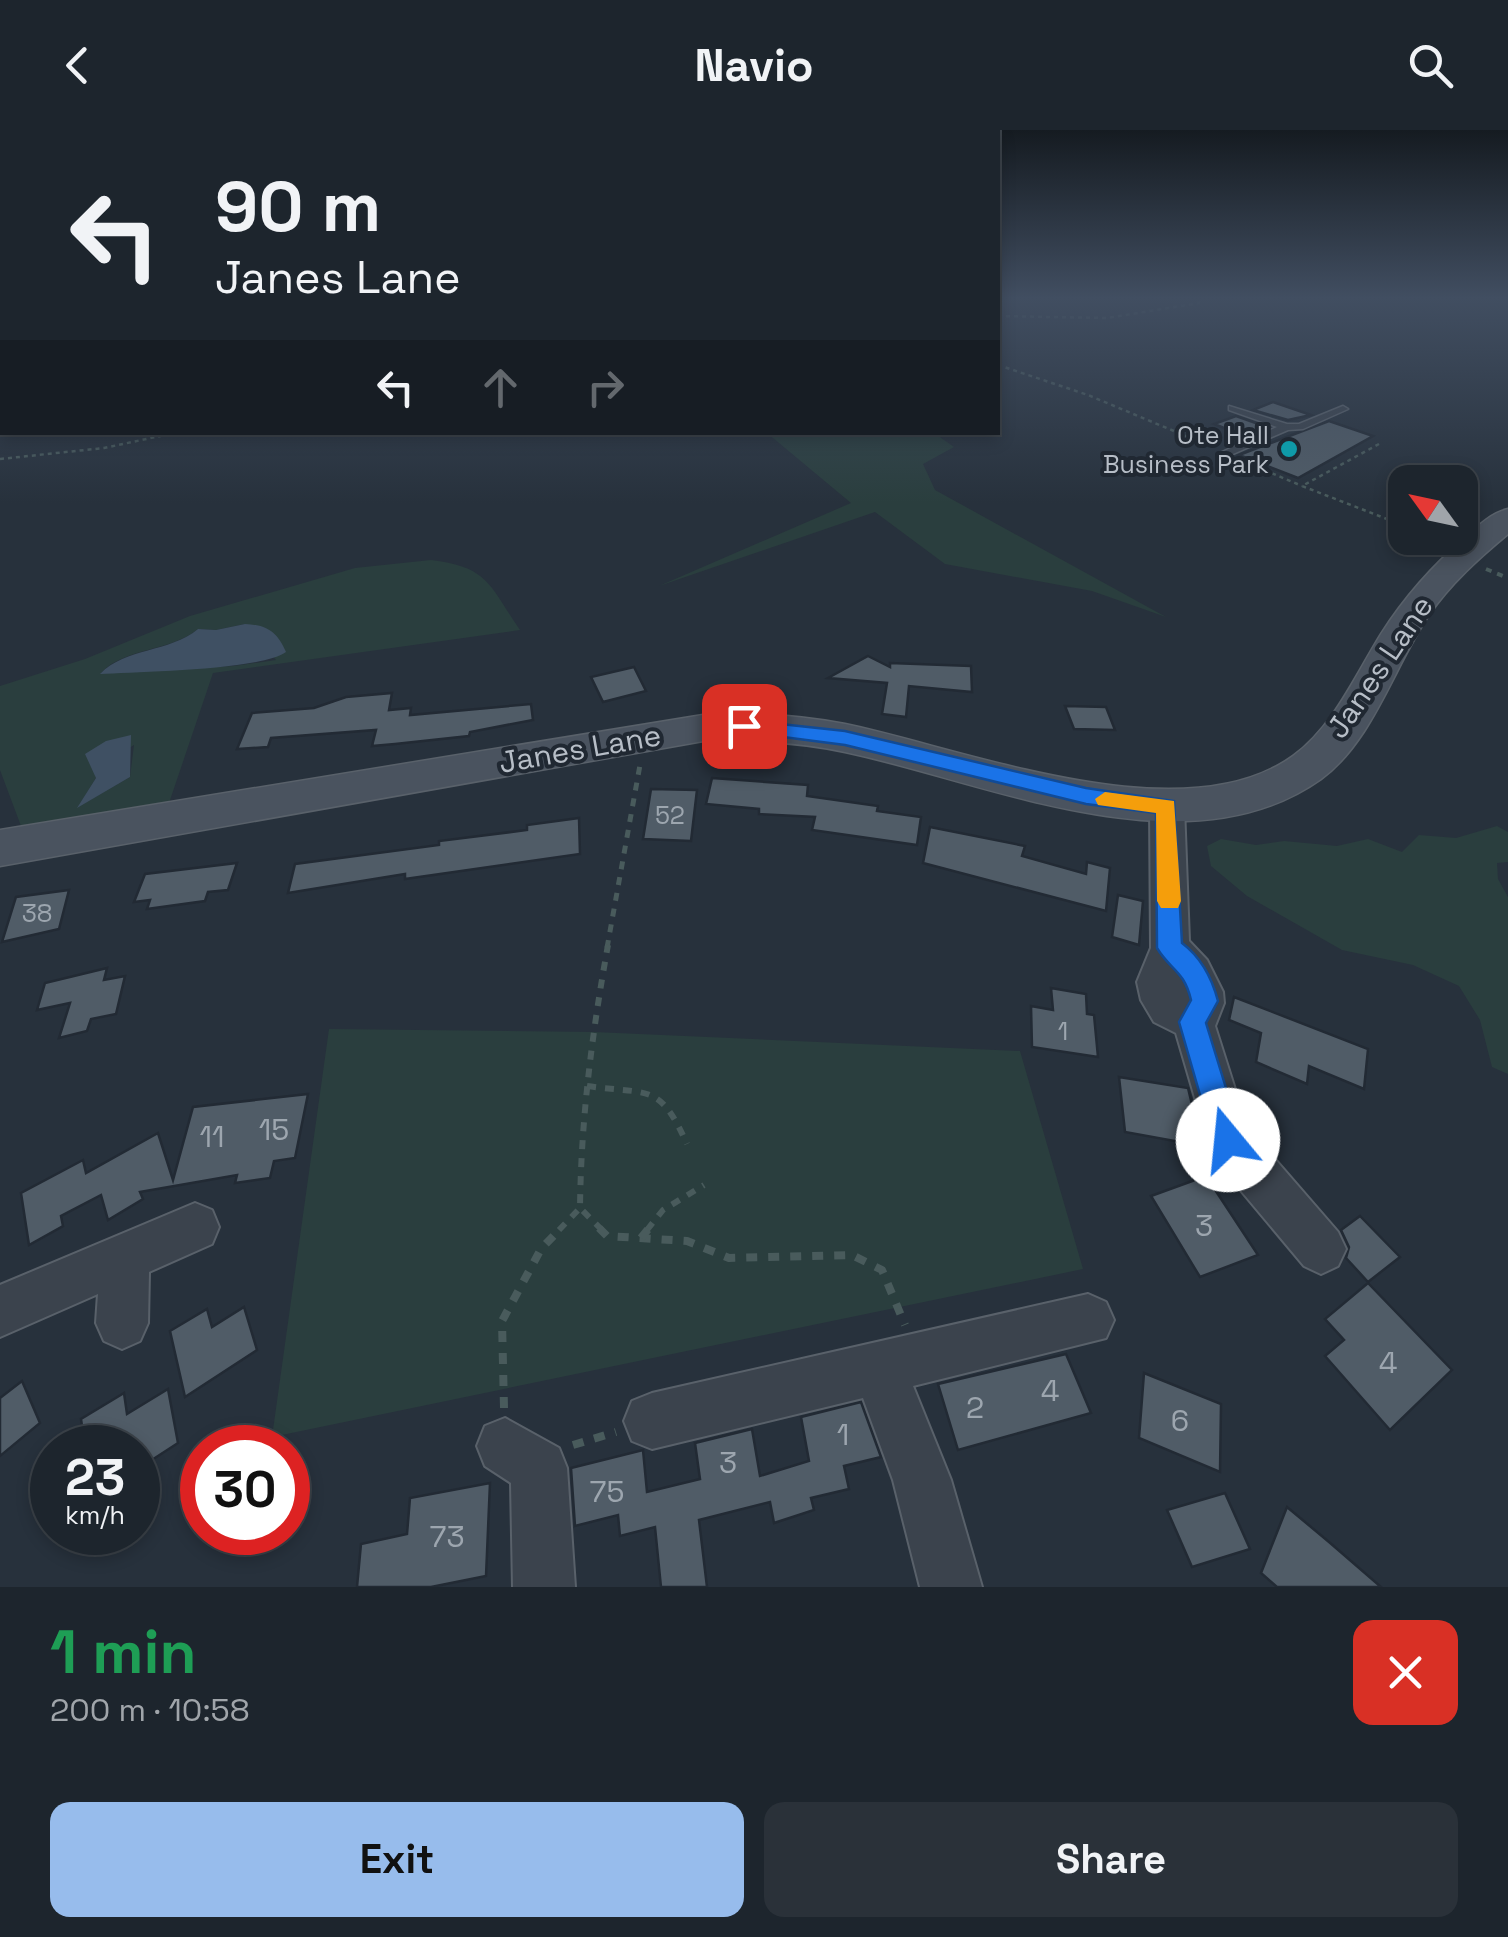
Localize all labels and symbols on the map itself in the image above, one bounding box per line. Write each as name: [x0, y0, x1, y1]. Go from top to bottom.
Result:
place label: Ote Hall Business Park: [1103, 419, 1269, 480]
marker: Ote Hall Business Park: [1278, 438, 1300, 460]
north arrow: [1388, 465, 1478, 555]
street label: Janes Lane: [1318, 588, 1442, 746]
pin: [702, 684, 787, 769]
street label: Janes Lane: [496, 715, 664, 782]
house number: 52: [655, 799, 685, 831]
house number: 38: [22, 897, 52, 929]
house number: 1: [1058, 1015, 1068, 1047]
position arrow: [1176, 1088, 1280, 1192]
house number: 15: [259, 1110, 289, 1149]
house number: 11: [199, 1117, 225, 1156]
house number: 3: [1195, 1206, 1213, 1245]
house number: 4: [1379, 1343, 1397, 1382]
house number: 4: [1041, 1371, 1059, 1410]
house number: 2: [966, 1388, 984, 1427]
house number: 6: [1171, 1401, 1189, 1440]
house number: 1: [837, 1415, 849, 1454]
speed limit sign: 30: [180, 1425, 310, 1555]
house number: 3: [719, 1443, 737, 1482]
house number: 75: [590, 1472, 624, 1511]
house number: 73: [429, 1517, 465, 1556]

